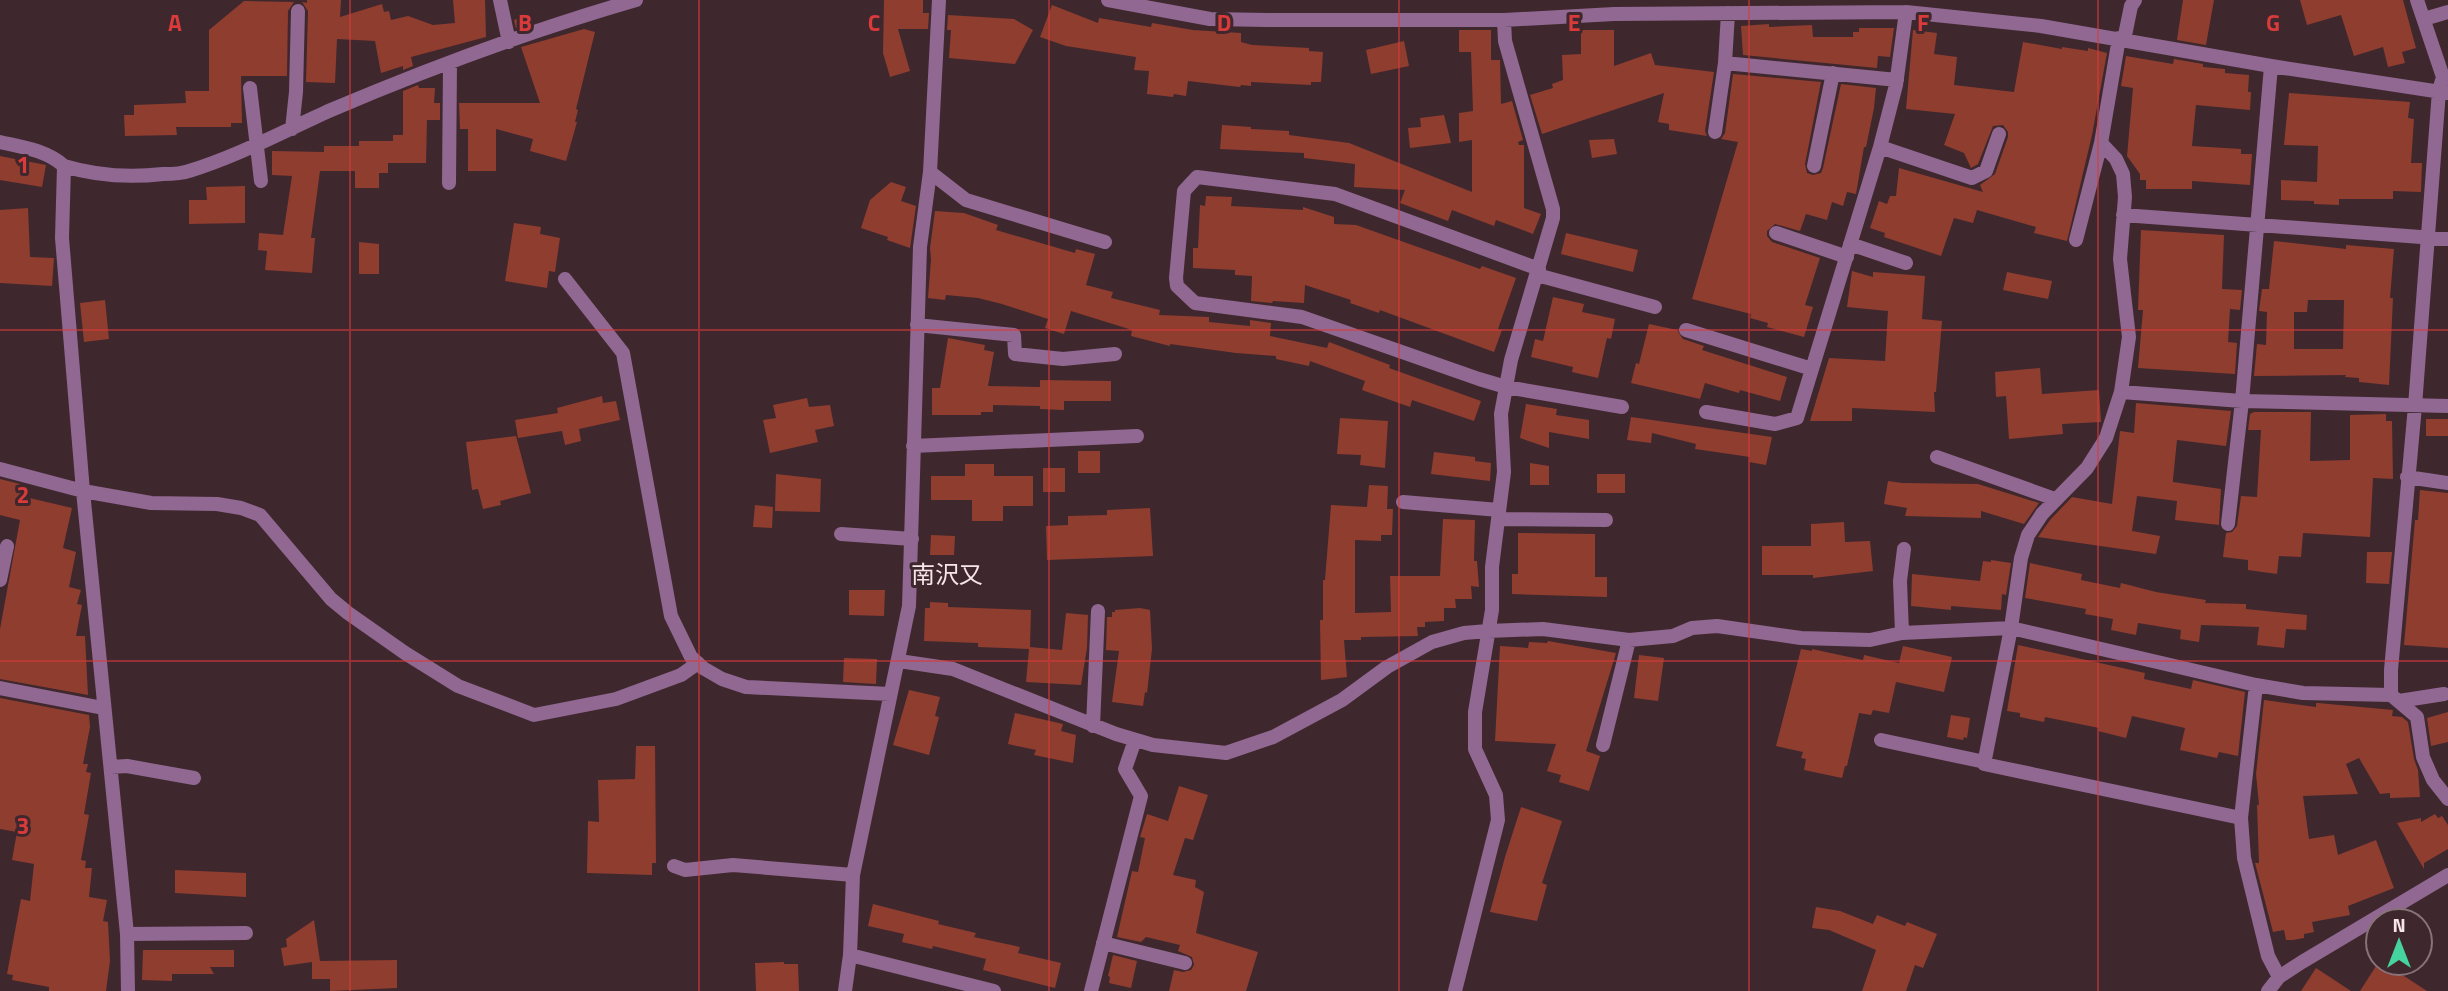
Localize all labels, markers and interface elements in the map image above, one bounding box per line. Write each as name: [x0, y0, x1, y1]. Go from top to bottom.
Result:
text: A: [168, 5, 182, 40]
text: B: [518, 5, 532, 40]
text: C: [868, 5, 880, 40]
text: D: [1217, 5, 1231, 40]
text: E: [1568, 5, 1580, 40]
text: F: [1917, 5, 1929, 40]
text: G: [2266, 5, 2280, 40]
text: 1: [17, 147, 29, 182]
text: 2: [17, 477, 29, 512]
district label: 南沢又: [911, 556, 983, 592]
text: 3: [17, 808, 29, 843]
north arrow: [2364, 907, 2434, 977]
text: N: [2392, 910, 2406, 939]

